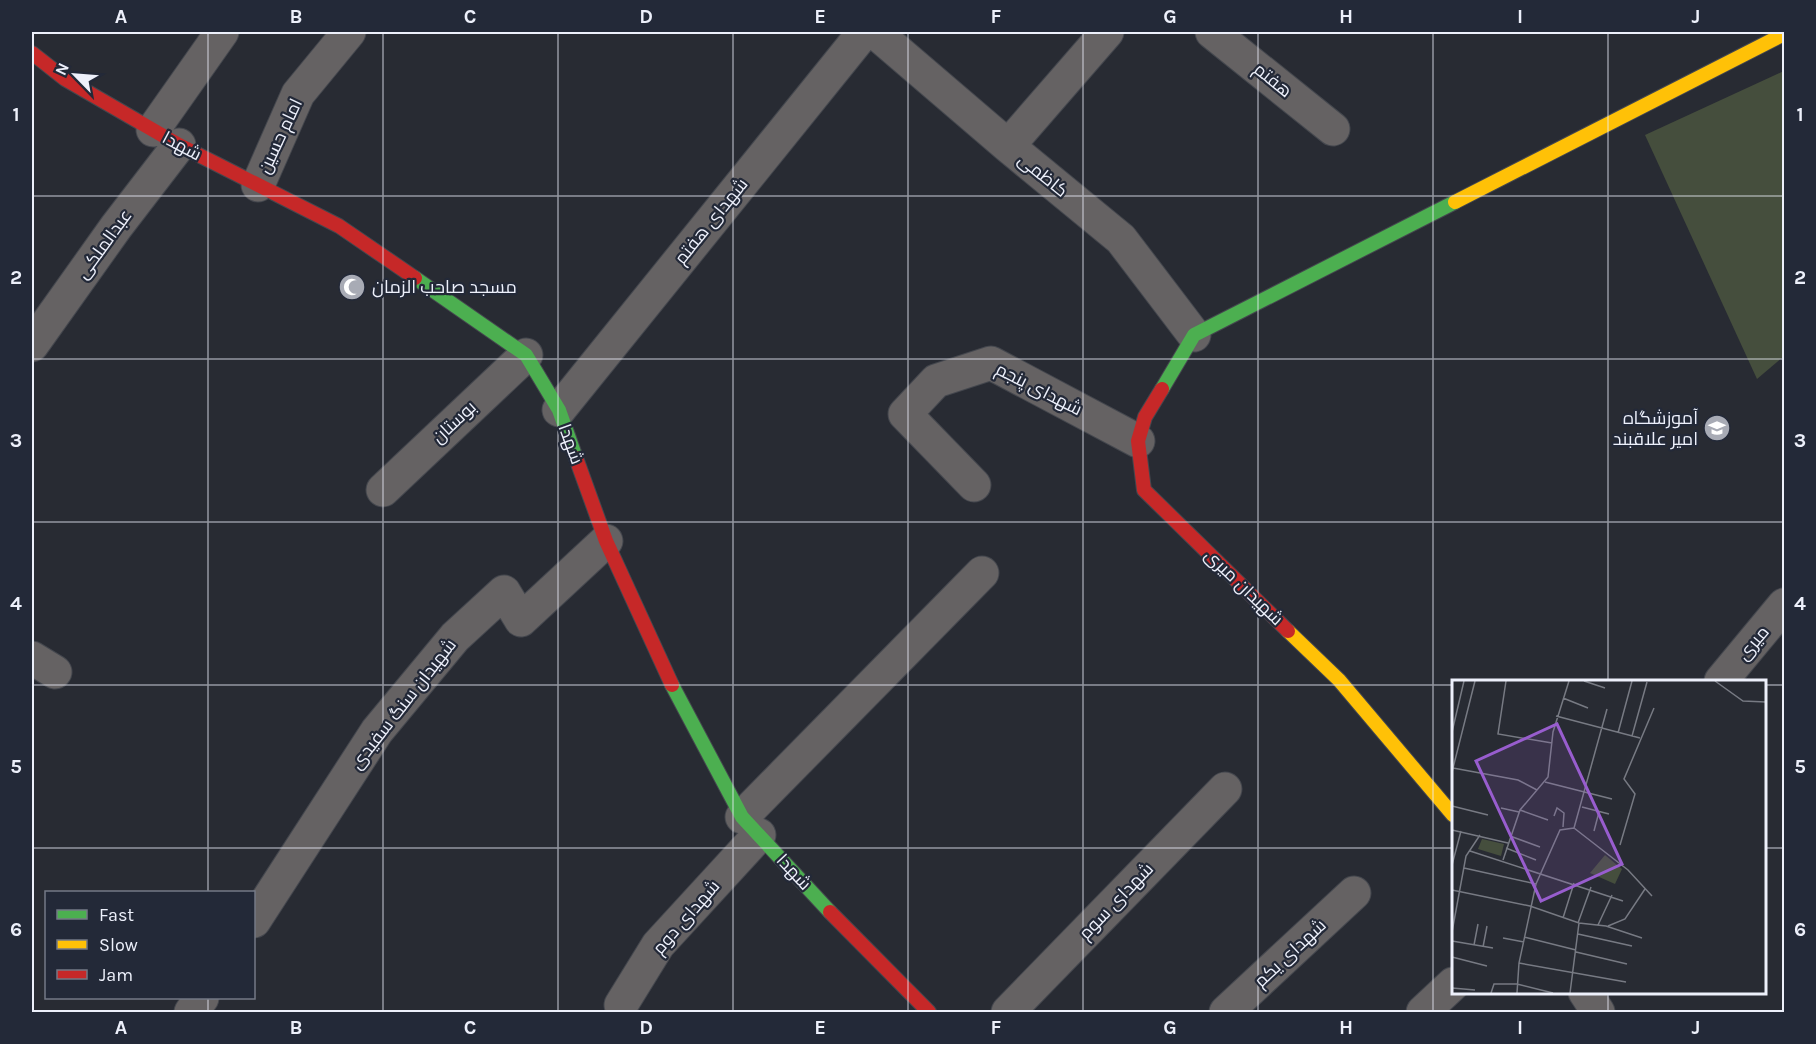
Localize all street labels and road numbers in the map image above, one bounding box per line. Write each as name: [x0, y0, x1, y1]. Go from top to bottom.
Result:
street label: هفتم: [1249, 58, 1297, 103]
street label: امام حسین: [253, 95, 308, 178]
street label: شهدا: [159, 127, 205, 165]
street label: کاظمی: [1014, 148, 1072, 202]
street label: شهدای هفتم: [670, 173, 753, 269]
street label: عبدالملکی: [71, 205, 137, 283]
street label: شهدای پنجم: [991, 358, 1086, 421]
street label: بوستان: [427, 396, 481, 448]
street label: شهدا: [554, 421, 588, 467]
street label: شهیدان میری: [1200, 544, 1288, 630]
street label: میری: [1732, 621, 1774, 665]
street label: شهیدان سنگ سفیدی: [345, 634, 461, 774]
street label: شهدا: [772, 849, 816, 895]
street label: شهدای سوم: [1074, 858, 1159, 945]
street label: شهدای دوم: [648, 875, 725, 959]
street label: شهدای یکم: [1250, 914, 1331, 993]

